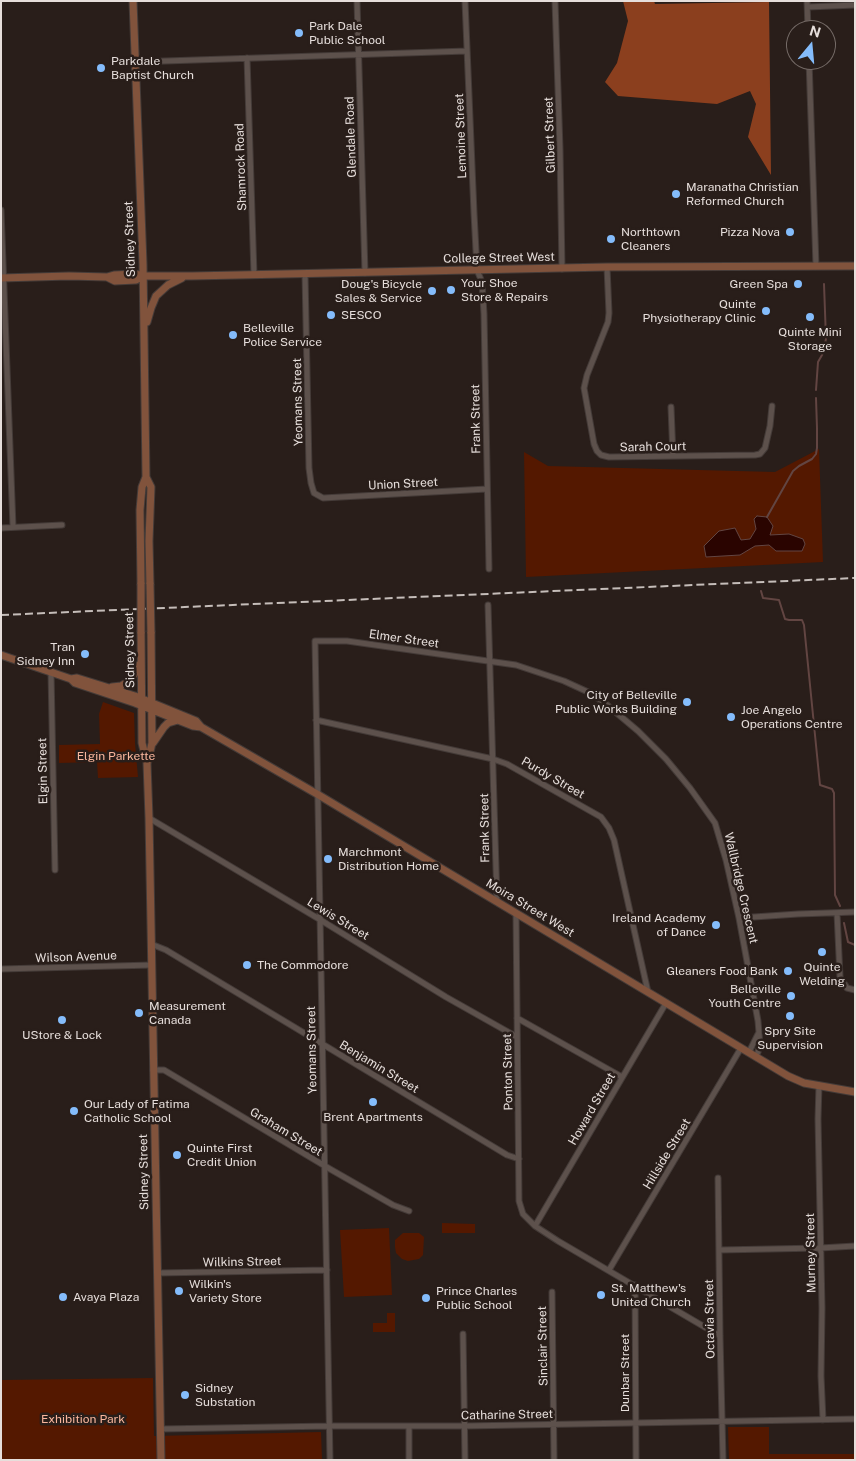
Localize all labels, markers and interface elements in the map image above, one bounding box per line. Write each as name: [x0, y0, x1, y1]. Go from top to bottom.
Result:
place label: Park Dale Public School: [309, 19, 385, 47]
north arrow: [786, 20, 836, 70]
text: N: [808, 22, 823, 41]
marker: Park Dale Public School: [293, 27, 305, 39]
place label: Parkdale Baptist Church: [111, 54, 194, 82]
marker: Parkdale Baptist Church: [95, 62, 107, 74]
street label: Lemoine Street: [452, 93, 470, 179]
street label: Glendale Road: [342, 96, 360, 178]
street label: Gilbert Street: [541, 97, 559, 173]
street label: Shamrock Road: [232, 123, 250, 211]
place label: Maranatha Christian Reformed Church: [686, 180, 799, 208]
marker: Maranatha Christian Reformed Church: [670, 188, 682, 200]
street label: Sidney Street: [121, 201, 139, 277]
place label: Northtown Cleaners: [621, 225, 680, 253]
place label: Pizza Nova: [720, 225, 780, 239]
marker: Pizza Nova: [784, 226, 796, 238]
marker: Northtown Cleaners: [605, 233, 617, 245]
street label: College Street West: [443, 250, 555, 266]
place label: Your Shoe Store & Repairs: [461, 276, 548, 304]
place label: Doug's Bicycle Sales & Service: [335, 277, 422, 305]
place label: Green Spa: [729, 277, 788, 291]
marker: Green Spa: [792, 278, 804, 290]
marker: Your Shoe Store & Repairs: [445, 284, 457, 296]
marker: Doug's Bicycle Sales & Service: [426, 285, 438, 297]
place label: Quinte Physiotherapy Clinic: [643, 297, 756, 325]
marker: Quinte Physiotherapy Clinic: [760, 305, 772, 317]
place label: SESCO: [341, 308, 381, 322]
marker: SESCO: [325, 309, 337, 321]
marker: Quinte Mini Storage: [804, 311, 816, 323]
place label: Belleville Police Service: [243, 321, 322, 349]
place label: Quinte Mini Storage: [778, 325, 842, 353]
marker: Belleville Police Service: [227, 329, 239, 341]
street label: Yeomans Street: [290, 358, 306, 446]
street label: Frank Street: [468, 384, 484, 454]
street label: Sarah Court: [619, 439, 687, 455]
street label: Union Street: [368, 475, 438, 493]
street label: Sidney Street: [122, 612, 138, 688]
street label: Elmer Street: [368, 627, 440, 651]
place label: Tran Sidney Inn: [17, 640, 75, 668]
marker: Tran Sidney Inn: [79, 648, 91, 660]
place label: City of Belleville Public Works Building: [555, 688, 677, 716]
marker: City of Belleville Public Works Building: [681, 696, 693, 708]
place label: Joe Angelo Operations Centre: [741, 703, 843, 731]
marker: Joe Angelo Operations Centre: [725, 711, 737, 723]
street label: Elgin Street: [35, 738, 51, 804]
park label: Elgin Parkette: [77, 749, 155, 763]
street label: Purdy Street: [519, 754, 587, 802]
street label: Frank Street: [477, 793, 493, 863]
street label: Wallbridge Crescent: [721, 831, 761, 945]
place label: Marchmont Distribution Home: [338, 845, 439, 873]
marker: Marchmont Distribution Home: [322, 853, 334, 865]
street label: Moira Street West: [483, 876, 577, 940]
street label: Lewis Street: [304, 895, 372, 943]
place label: Ireland Academy of Dance: [612, 911, 706, 939]
marker: Ireland Academy of Dance: [710, 919, 722, 931]
marker: Quinte Welding: [816, 946, 828, 958]
street label: Wilson Avenue: [35, 948, 117, 966]
place label: The Commodore: [257, 958, 349, 972]
marker: The Commodore: [241, 959, 253, 971]
place label: Quinte Welding: [799, 960, 845, 988]
place label: Gleaners Food Bank: [666, 964, 778, 978]
marker: Gleaners Food Bank: [782, 965, 794, 977]
place label: Belleville Youth Centre: [708, 982, 781, 1010]
marker: Belleville Youth Centre: [785, 990, 797, 1002]
place label: Measurement Canada: [149, 999, 226, 1027]
street label: Yeomans Street: [304, 1006, 320, 1094]
marker: Measurement Canada: [133, 1007, 145, 1019]
marker: Spry Site Supervision: [784, 1010, 796, 1022]
marker: UStore & Lock: [56, 1014, 68, 1026]
place label: Spry Site Supervision: [757, 1024, 823, 1052]
place label: UStore & Lock: [22, 1028, 102, 1042]
street label: Ponton Street: [500, 1033, 516, 1111]
street label: Benjamin Street: [337, 1038, 421, 1096]
street label: Howard Street: [565, 1070, 619, 1148]
marker: Brent Apartments: [367, 1096, 379, 1108]
place label: Our Lady of Fatima Catholic School: [84, 1097, 190, 1125]
marker: Our Lady of Fatima Catholic School: [68, 1105, 80, 1117]
street label: Graham Street: [247, 1105, 325, 1159]
place label: Brent Apartments: [323, 1110, 423, 1124]
street label: Hillside Street: [640, 1116, 694, 1192]
street label: Sidney Street: [136, 1134, 152, 1210]
place label: Quinte First Credit Union: [187, 1141, 256, 1169]
marker: Quinte First Credit Union: [171, 1149, 183, 1161]
street label: Murney Street: [803, 1213, 819, 1293]
street label: Wilkins Street: [203, 1254, 281, 1270]
place label: Wilkin's Variety Store: [189, 1277, 262, 1305]
street label: Octavia Street: [702, 1279, 718, 1359]
place label: St. Matthew's United Church: [611, 1281, 691, 1309]
place label: Prince Charles Public School: [436, 1284, 517, 1312]
marker: Wilkin's Variety Store: [173, 1285, 185, 1297]
marker: St. Matthew's United Church: [595, 1289, 607, 1301]
place label: Avaya Plaza: [73, 1290, 139, 1304]
marker: Avaya Plaza: [57, 1291, 69, 1303]
marker: Prince Charles Public School: [420, 1292, 432, 1304]
street label: Sinclair Street: [535, 1306, 551, 1386]
street label: Dunbar Street: [618, 1334, 632, 1412]
place label: Sidney Substation: [195, 1381, 255, 1409]
marker: Sidney Substation: [179, 1389, 191, 1401]
street label: Catharine Street: [461, 1407, 553, 1423]
park label: Exhibition Park: [41, 1412, 125, 1426]

